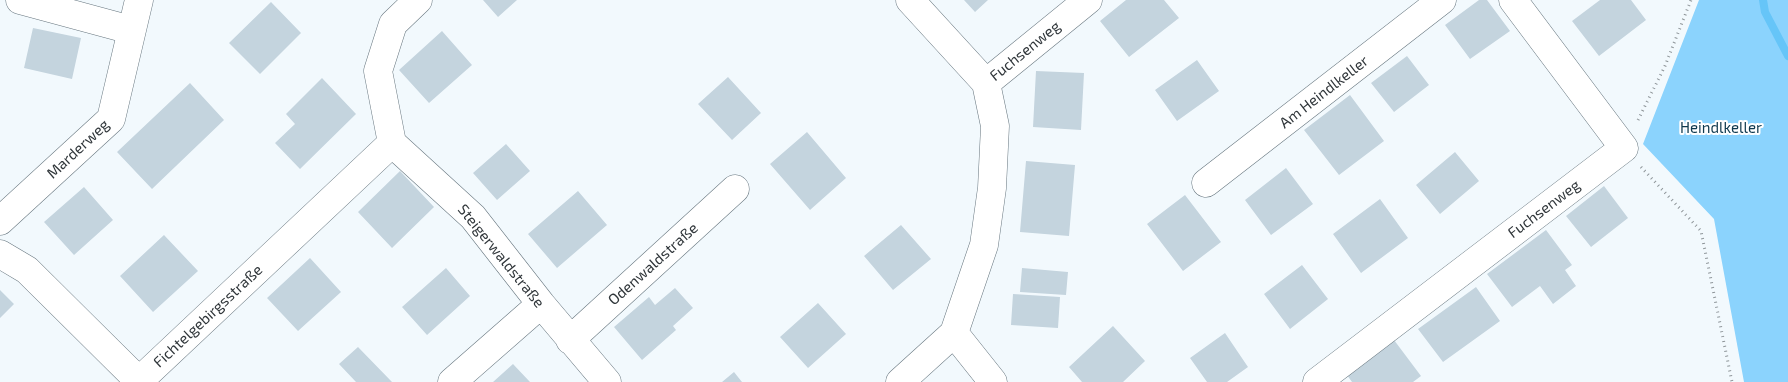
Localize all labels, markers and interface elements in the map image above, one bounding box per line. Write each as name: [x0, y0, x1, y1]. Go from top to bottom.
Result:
street label: Fuchsenweg: [986, 17, 1064, 85]
street label: Am Heindlkeller: [1276, 52, 1372, 132]
street label: Marderweg: [43, 116, 113, 182]
park label: Heindlkeller: [1680, 119, 1762, 137]
street label: Fuchsenweg: [1504, 176, 1584, 242]
street label: Steigerwaldstraße: [454, 201, 548, 311]
street label: Odenwaldstraße: [604, 219, 702, 309]
street label: Fichtelgebirgsstraße: [150, 261, 266, 371]

